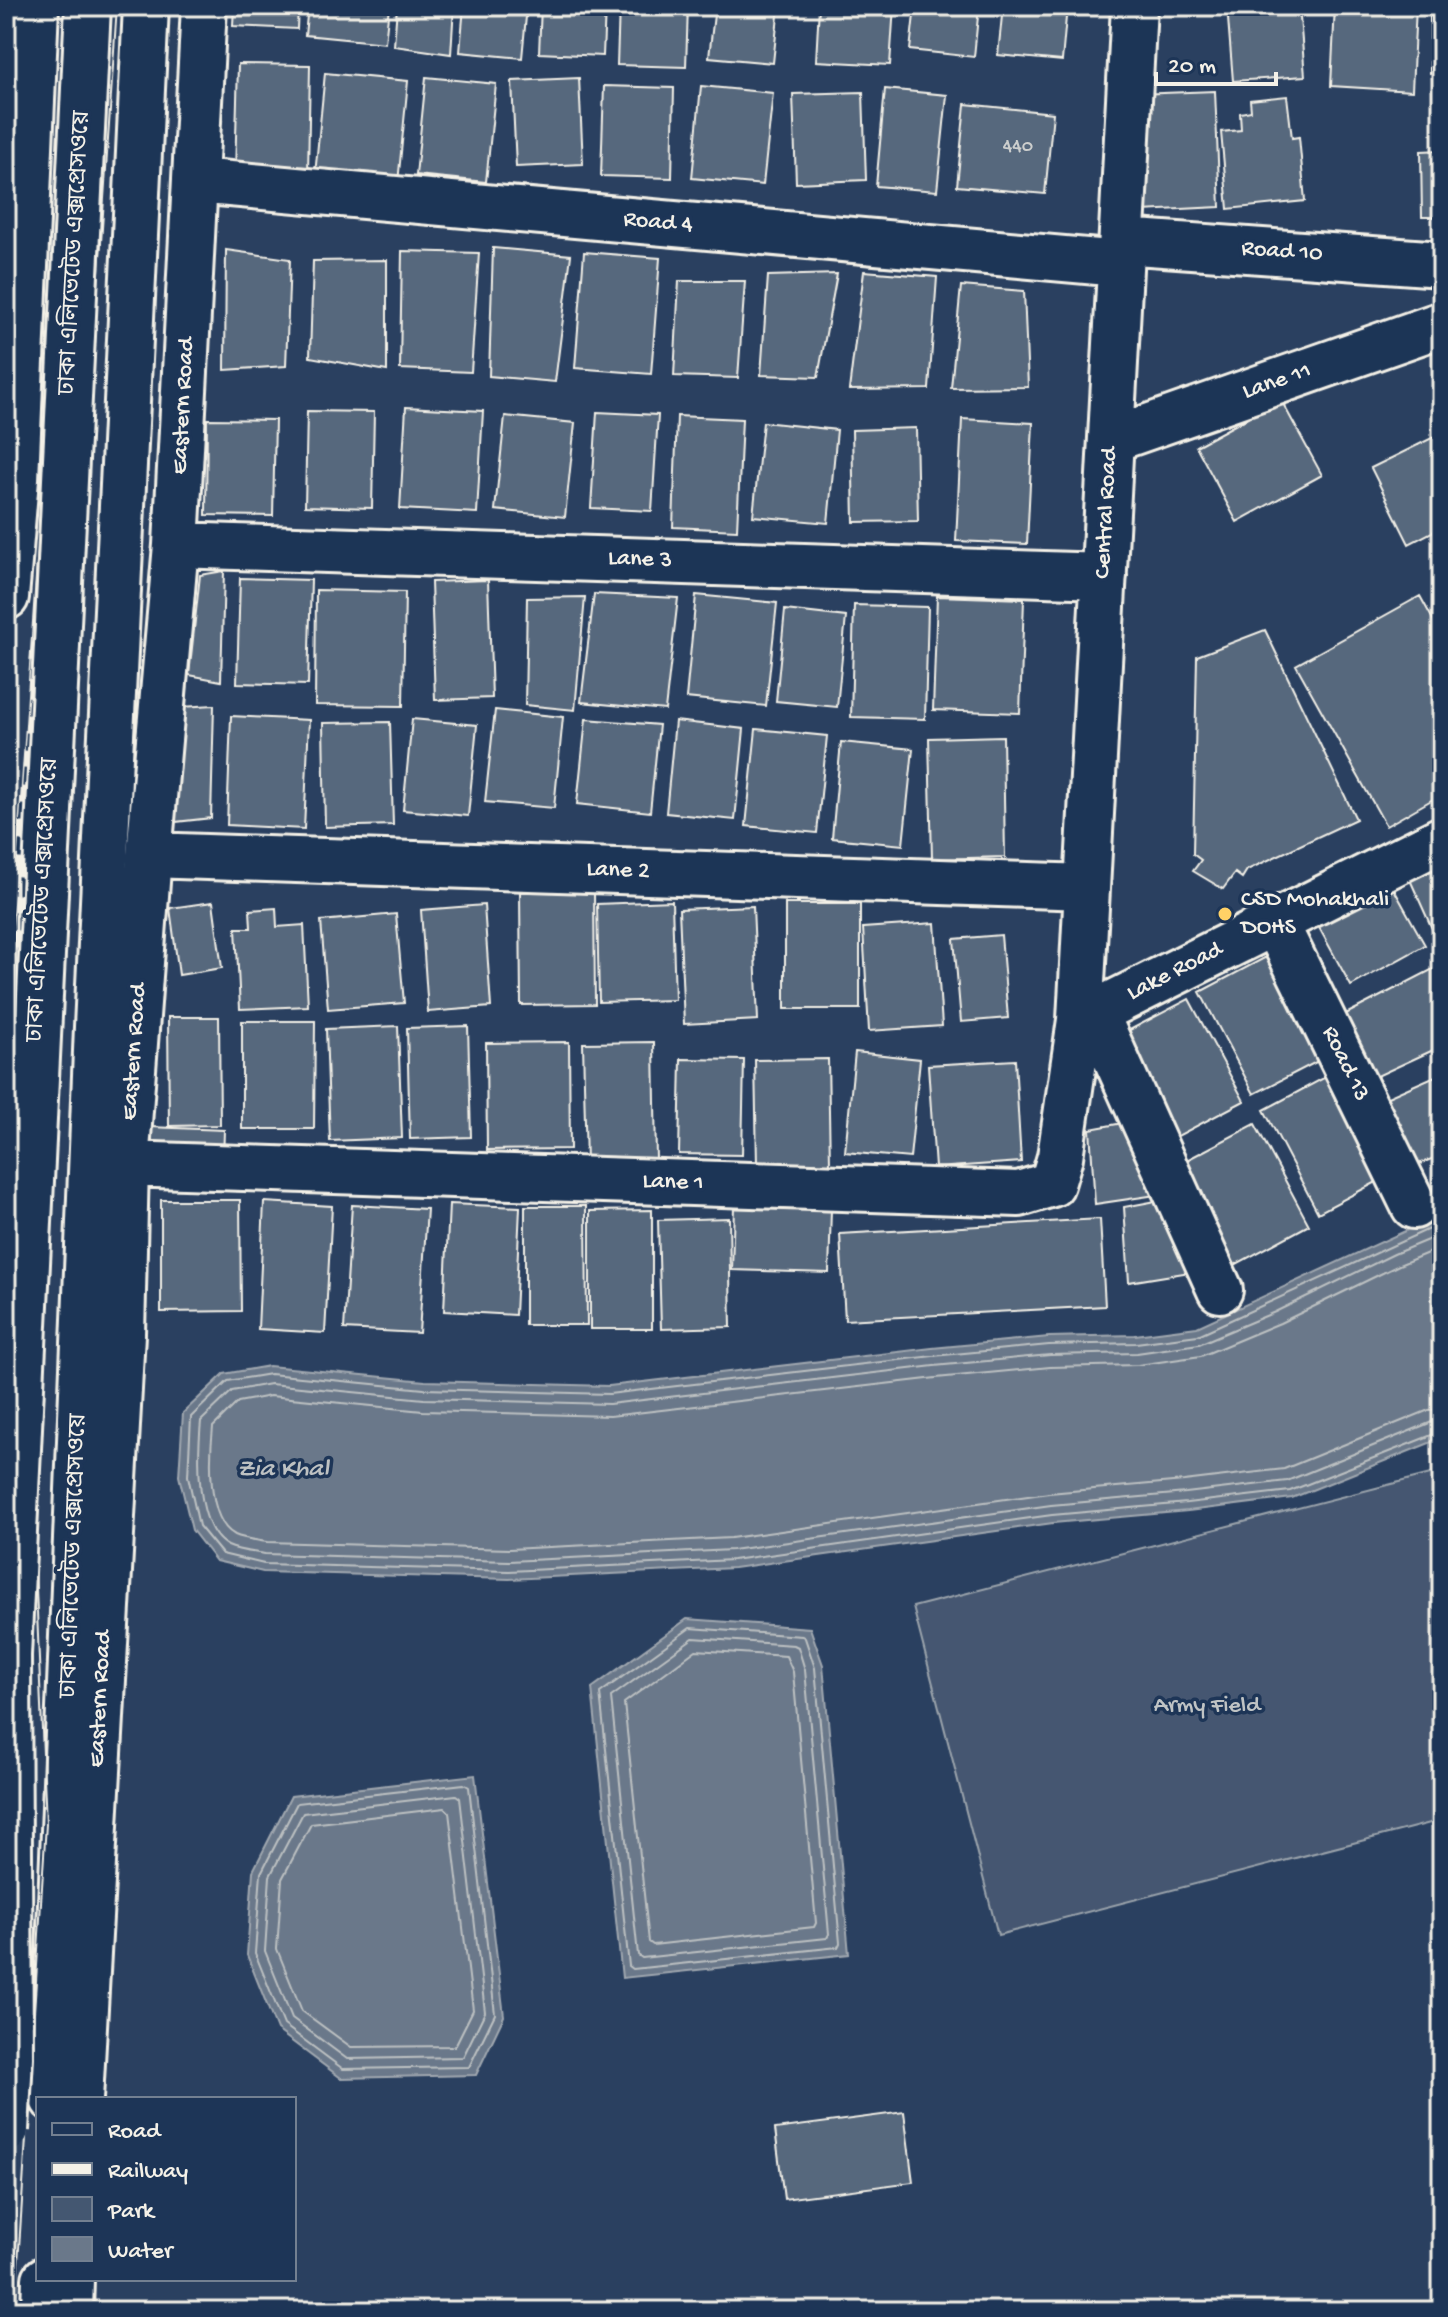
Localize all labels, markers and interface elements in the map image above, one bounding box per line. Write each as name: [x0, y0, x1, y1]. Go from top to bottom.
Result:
scale bar: [1156, 36, 1276, 86]
text: 20 m: [1168, 53, 1216, 82]
street label: ঢাকা এলিভেটেড এক্সপ্রেসওয়ে: [51, 109, 98, 397]
house number: 440: [1003, 136, 1033, 159]
street label: Road 4: [622, 206, 694, 241]
street label: Road 10: [1240, 235, 1324, 269]
street label: Eastern Road: [166, 335, 202, 475]
street label: Lane 11: [1239, 357, 1315, 407]
street label: Central Road: [1089, 445, 1125, 580]
street label: Lane 3: [607, 544, 673, 576]
street label: ঢাকা এলিভেটেড এক্সপ্রেসওয়ে: [19, 756, 66, 1044]
street label: Lane 2: [586, 855, 650, 887]
place label: CSD Mohakhali DOHS: [1239, 886, 1389, 943]
marker: CSD Mohakhali DOHS: [1216, 905, 1234, 923]
street label: Lake Road: [1122, 935, 1229, 1008]
street label: Eastern Road: [116, 981, 154, 1121]
street label: Road 13: [1314, 1022, 1376, 1106]
street label: Lane 1: [642, 1167, 704, 1199]
street label: ঢাকা এলিভেটেড এক্সপ্রেসওয়ে: [53, 1412, 94, 1700]
water label: Zia Khal: [237, 1455, 330, 1486]
street label: Eastern Road: [83, 1628, 119, 1768]
park label: Army Field: [1154, 1692, 1262, 1721]
legend: [36, 2097, 296, 2281]
text: Road: [108, 2118, 162, 2147]
text: Railway: [108, 2158, 188, 2187]
text: Park: [107, 2198, 156, 2227]
text: Water: [108, 2238, 175, 2267]

